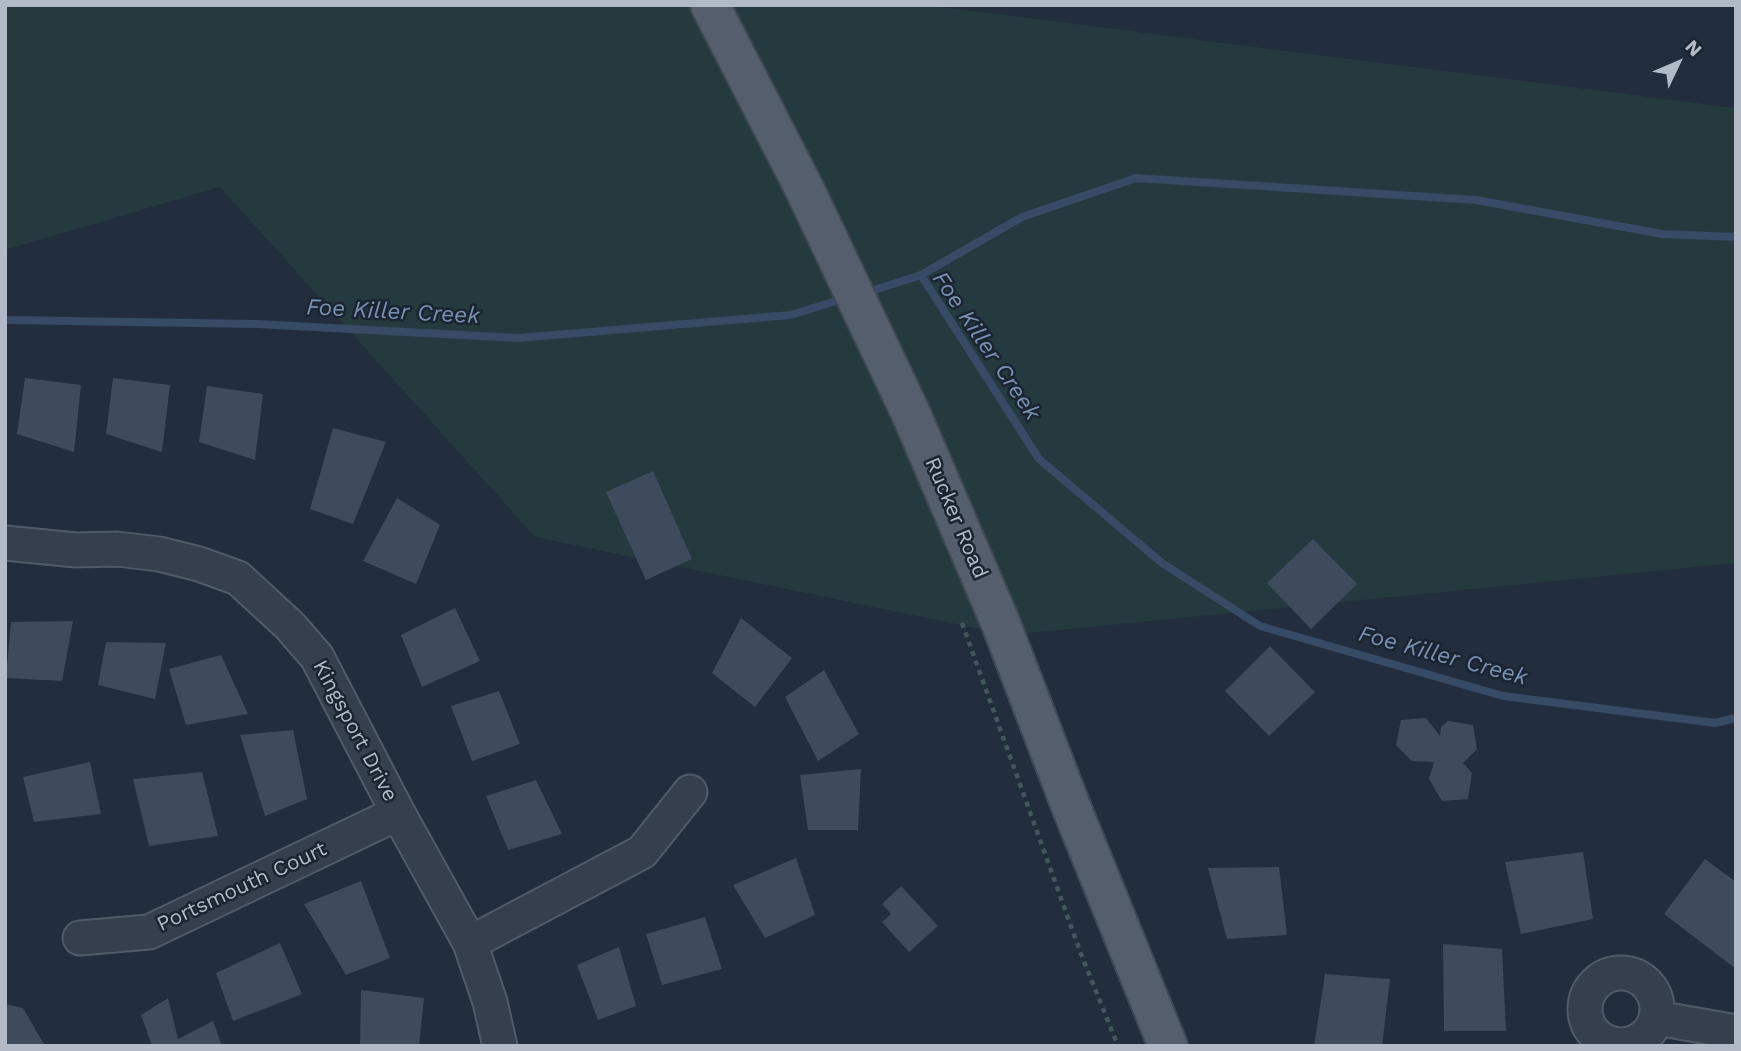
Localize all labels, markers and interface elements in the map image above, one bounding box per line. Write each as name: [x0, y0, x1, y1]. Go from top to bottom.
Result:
north arrow: [1643, 28, 1713, 98]
text: N: [1680, 35, 1707, 61]
water label: Foe Killer Creek: [926, 266, 1046, 426]
water label: Foe Killer Creek: [306, 294, 480, 330]
street label: Rucker Road: [919, 454, 993, 582]
water label: Foe Killer Creek: [1356, 620, 1530, 692]
street label: Kingsport Drive: [307, 656, 403, 806]
street label: Portsmouth Court: [153, 837, 331, 937]

